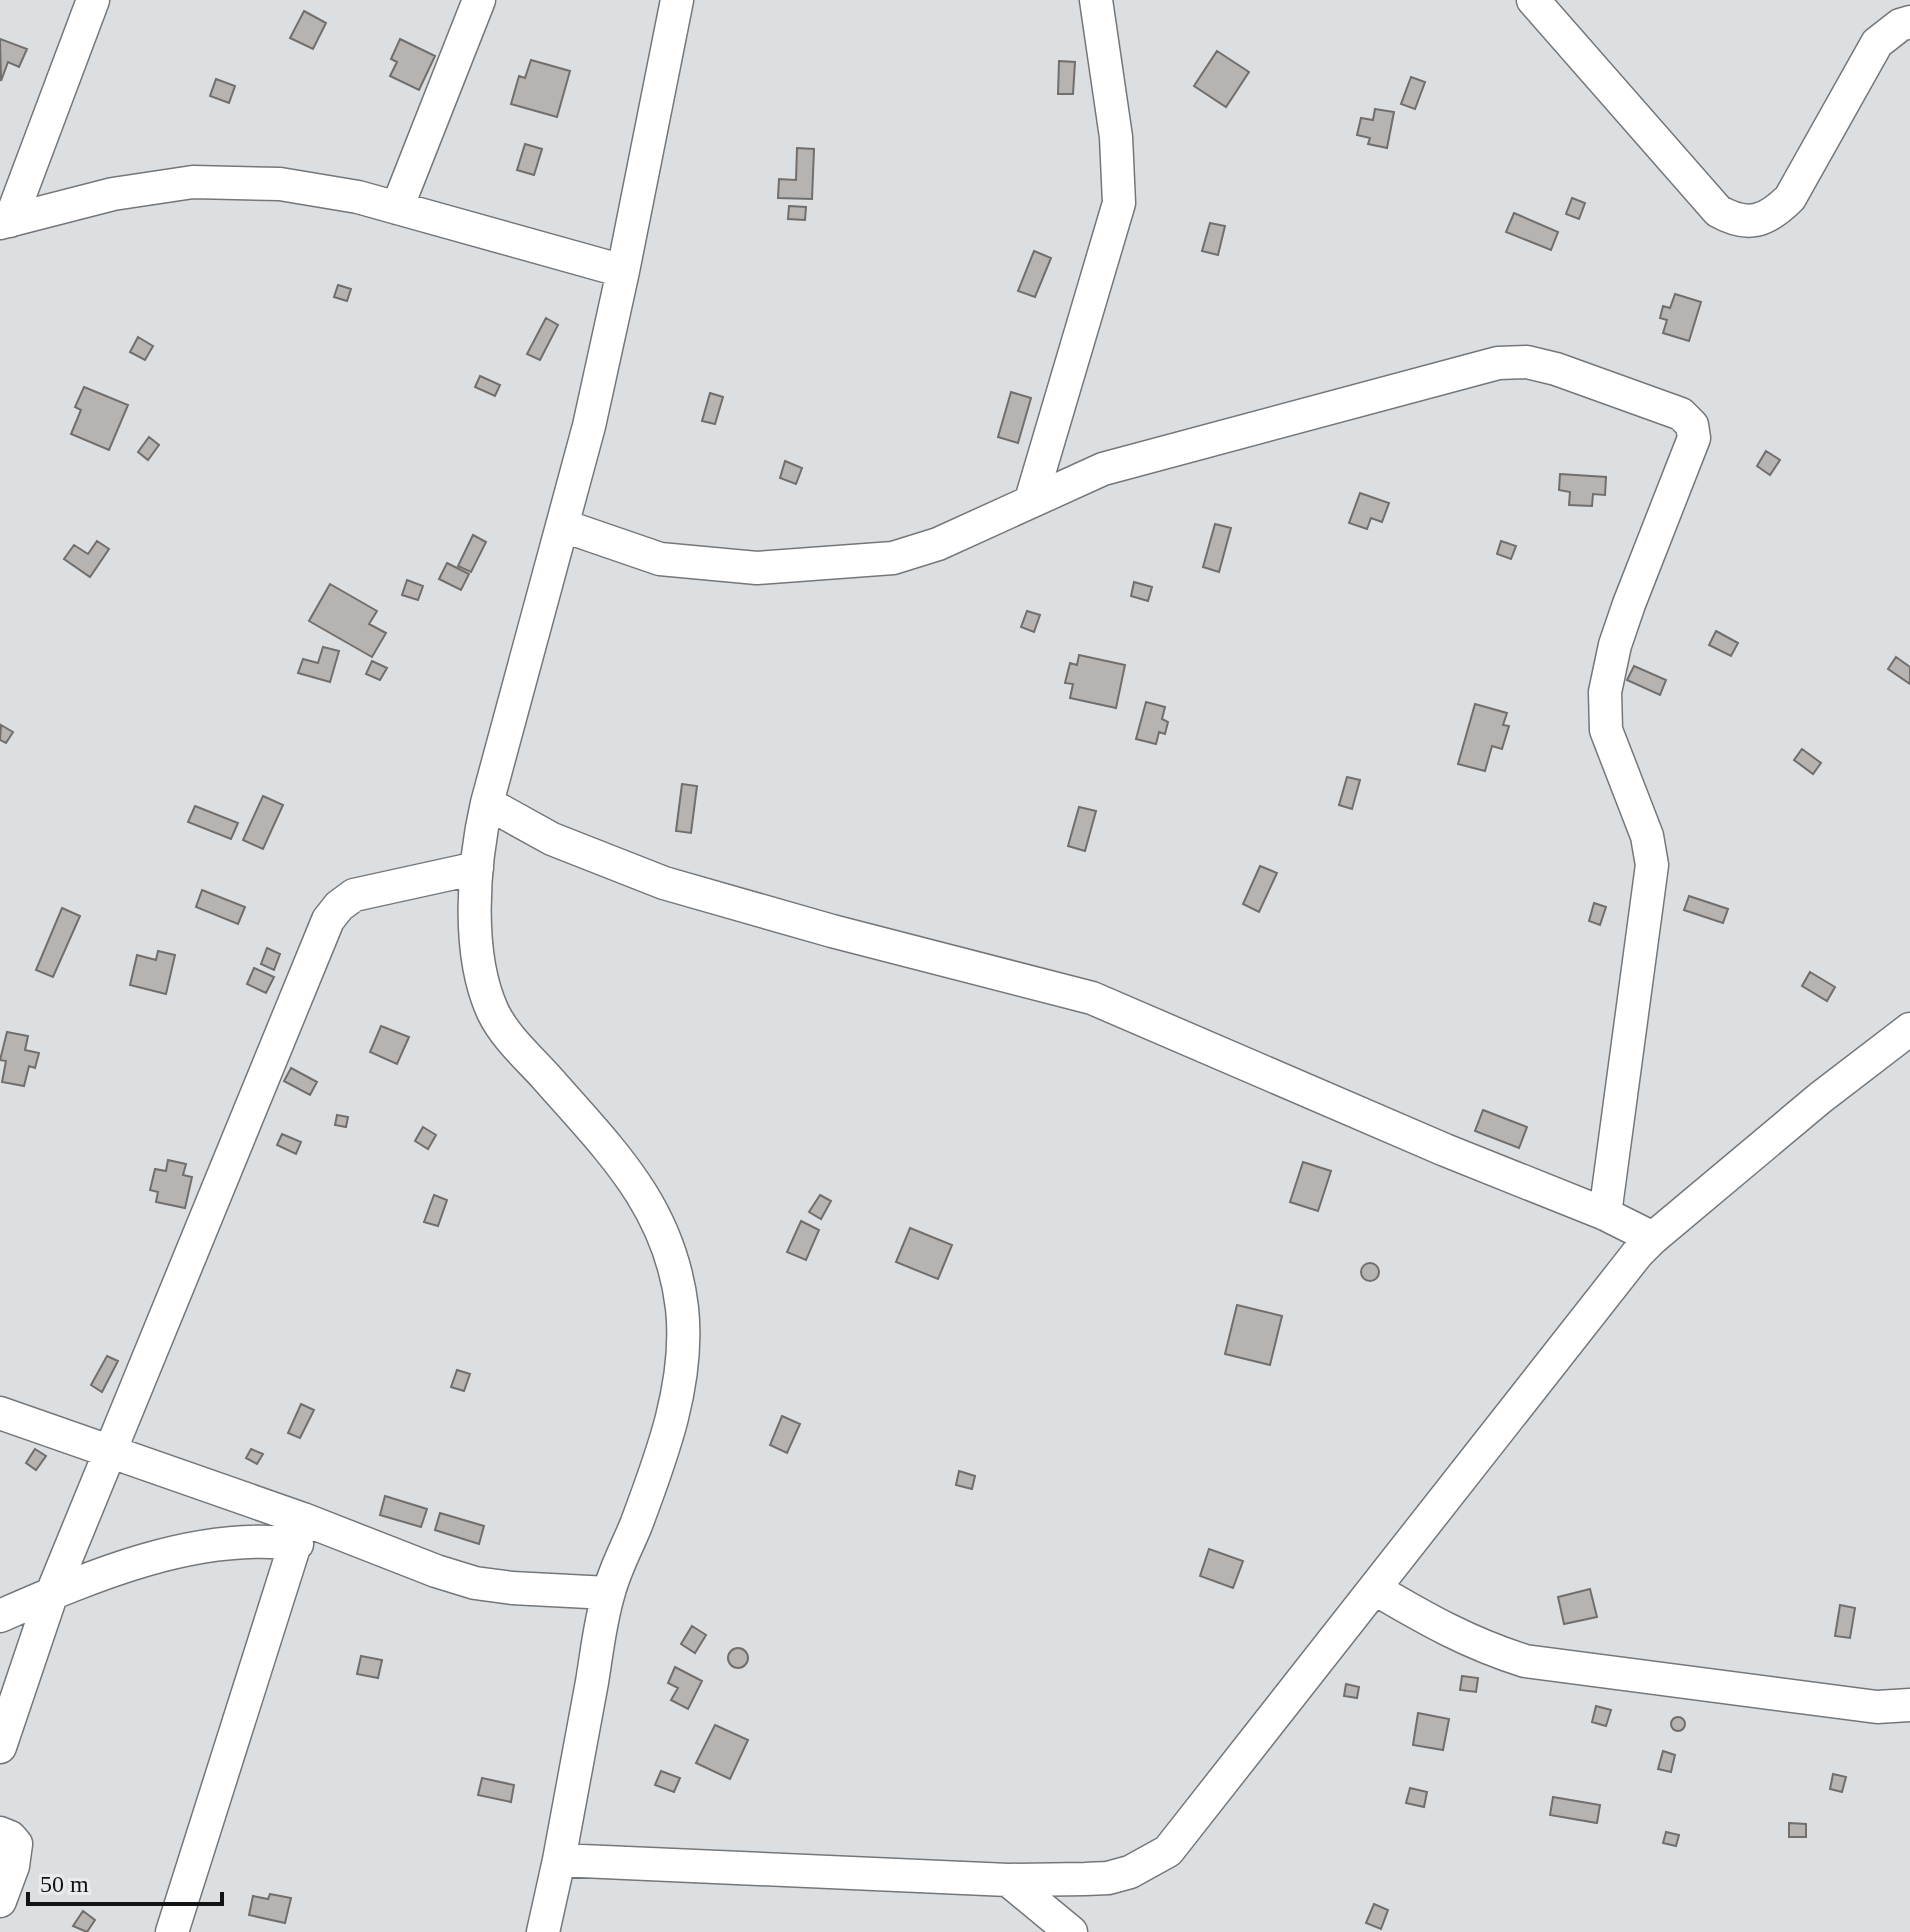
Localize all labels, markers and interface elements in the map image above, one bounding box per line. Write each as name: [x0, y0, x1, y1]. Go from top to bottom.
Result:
scale bar: [28, 1856, 222, 1906]
text: 50 m: [40, 1871, 89, 1897]

